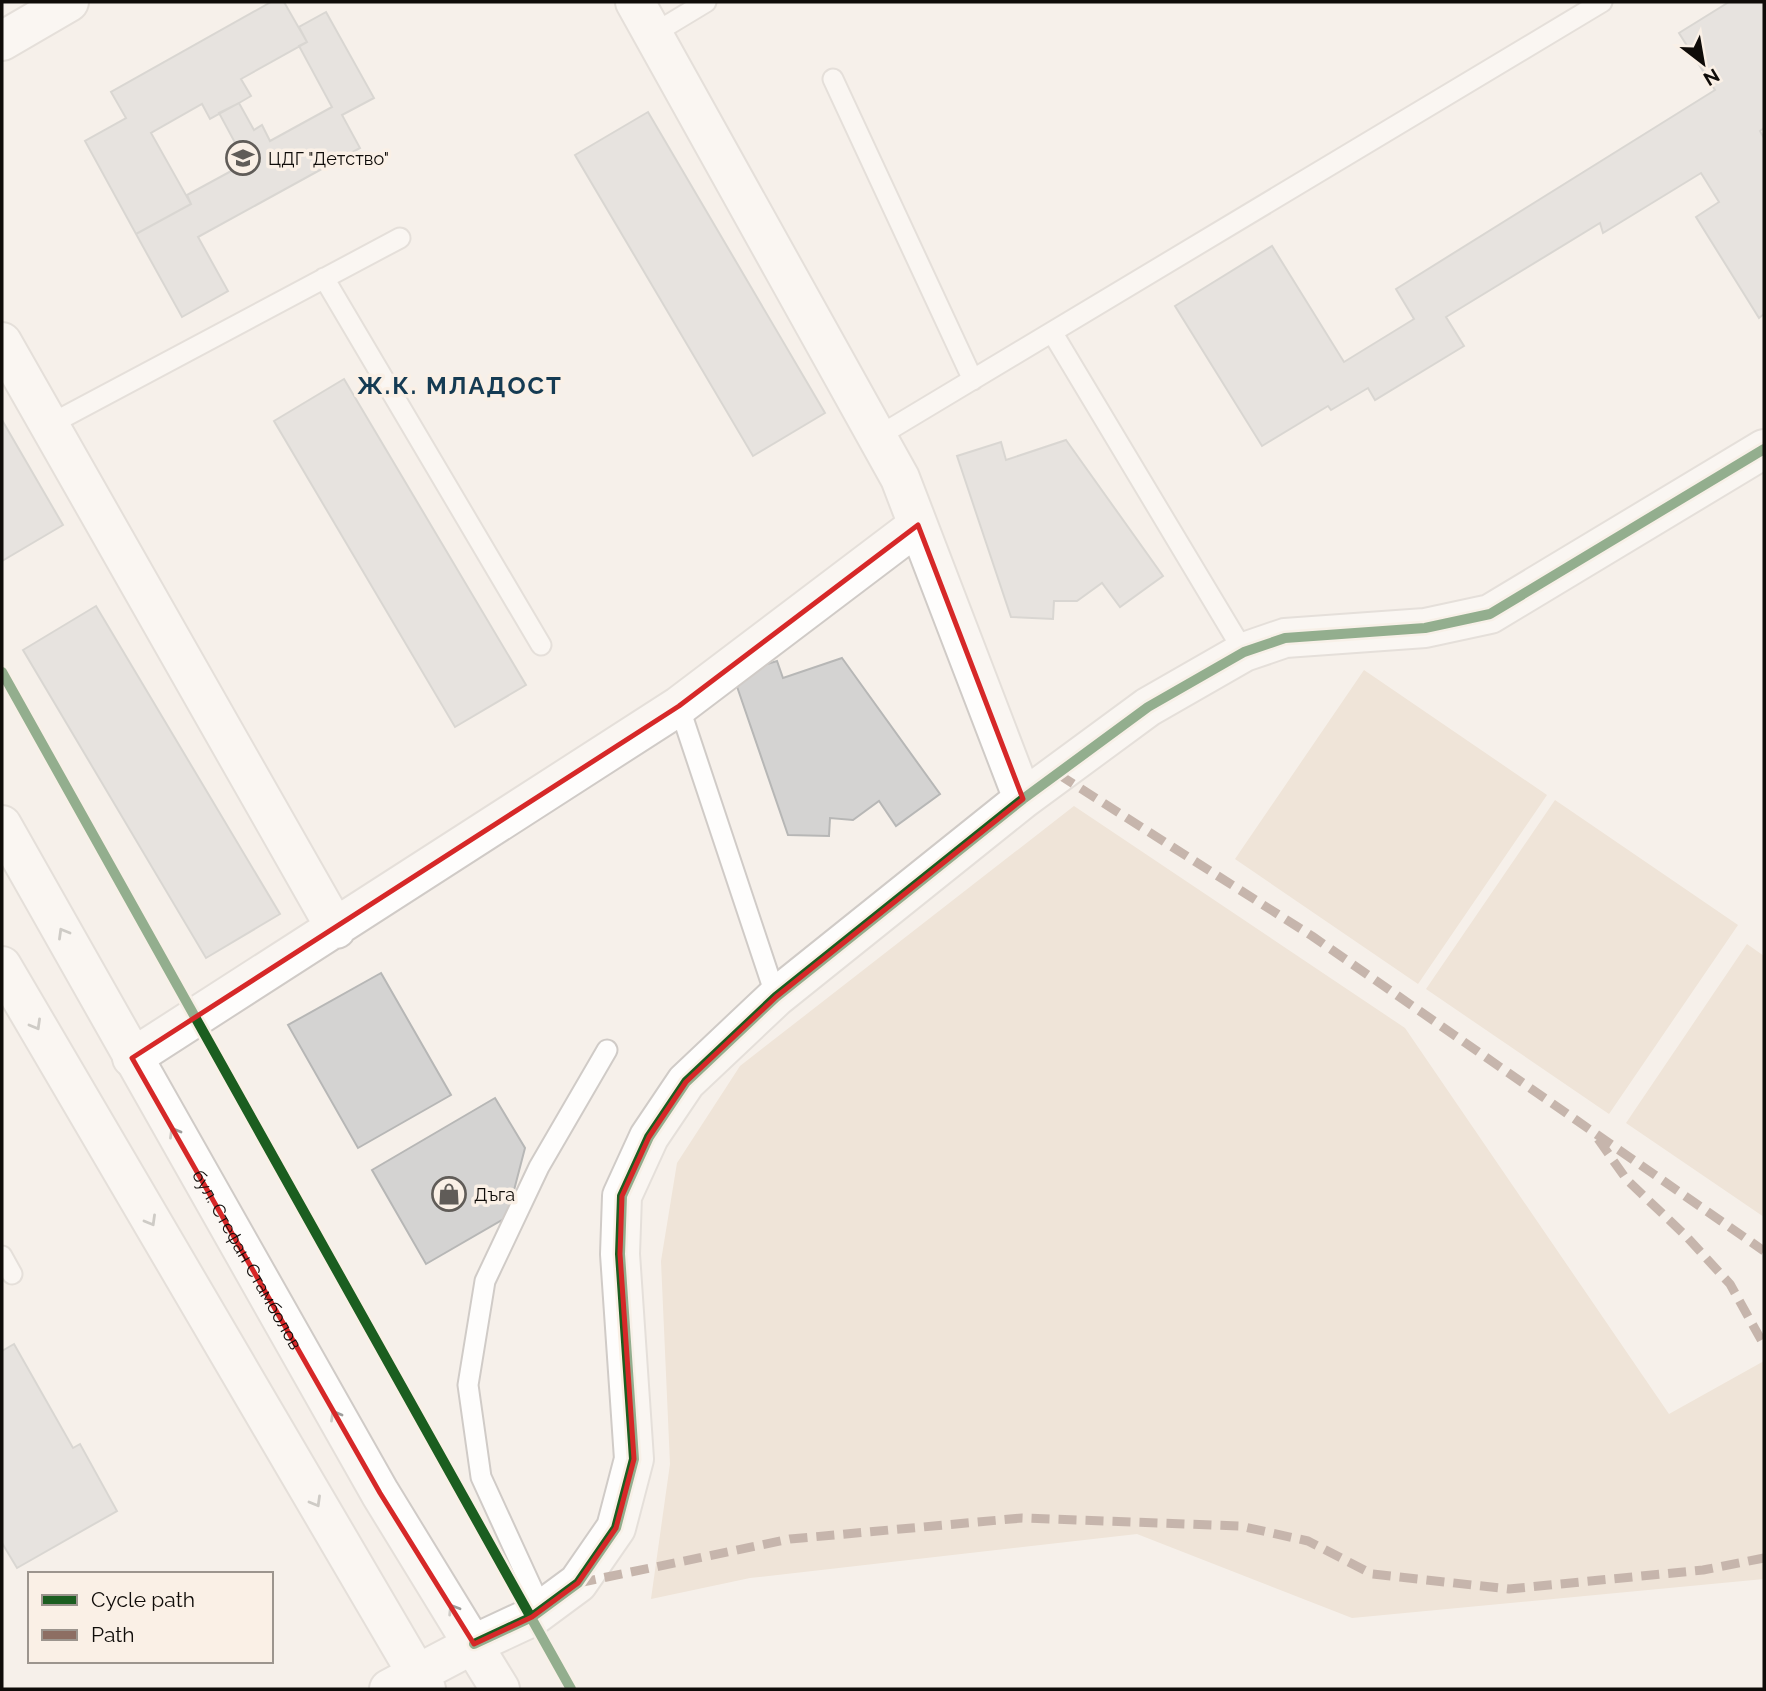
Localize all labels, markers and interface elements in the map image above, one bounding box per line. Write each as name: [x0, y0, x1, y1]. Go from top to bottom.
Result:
north arrow: [1668, 28, 1738, 98]
text: N: [1700, 64, 1724, 91]
school or university icon: ЦДГ "Детство": [224, 139, 262, 177]
place label: ЦДГ "Детство": [268, 148, 389, 169]
district label: Ж.К. МЛАДОСТ: [357, 371, 563, 400]
one-way arrow: [58, 928, 71, 941]
one-way arrow: [28, 1018, 41, 1031]
one-way arrow: [169, 1126, 182, 1139]
street label: бул. Стефан Стамболов: [189, 1166, 307, 1353]
shop icon: Дъга: [430, 1175, 468, 1213]
place label: Дъга: [474, 1184, 515, 1205]
one-way arrow: [143, 1214, 156, 1227]
one-way arrow: [330, 1409, 343, 1422]
one-way arrow: [308, 1494, 321, 1507]
legend: [28, 1572, 273, 1663]
text: Cycle path: [91, 1587, 195, 1612]
one-way arrow: [448, 1604, 461, 1617]
text: Path: [91, 1622, 135, 1647]

